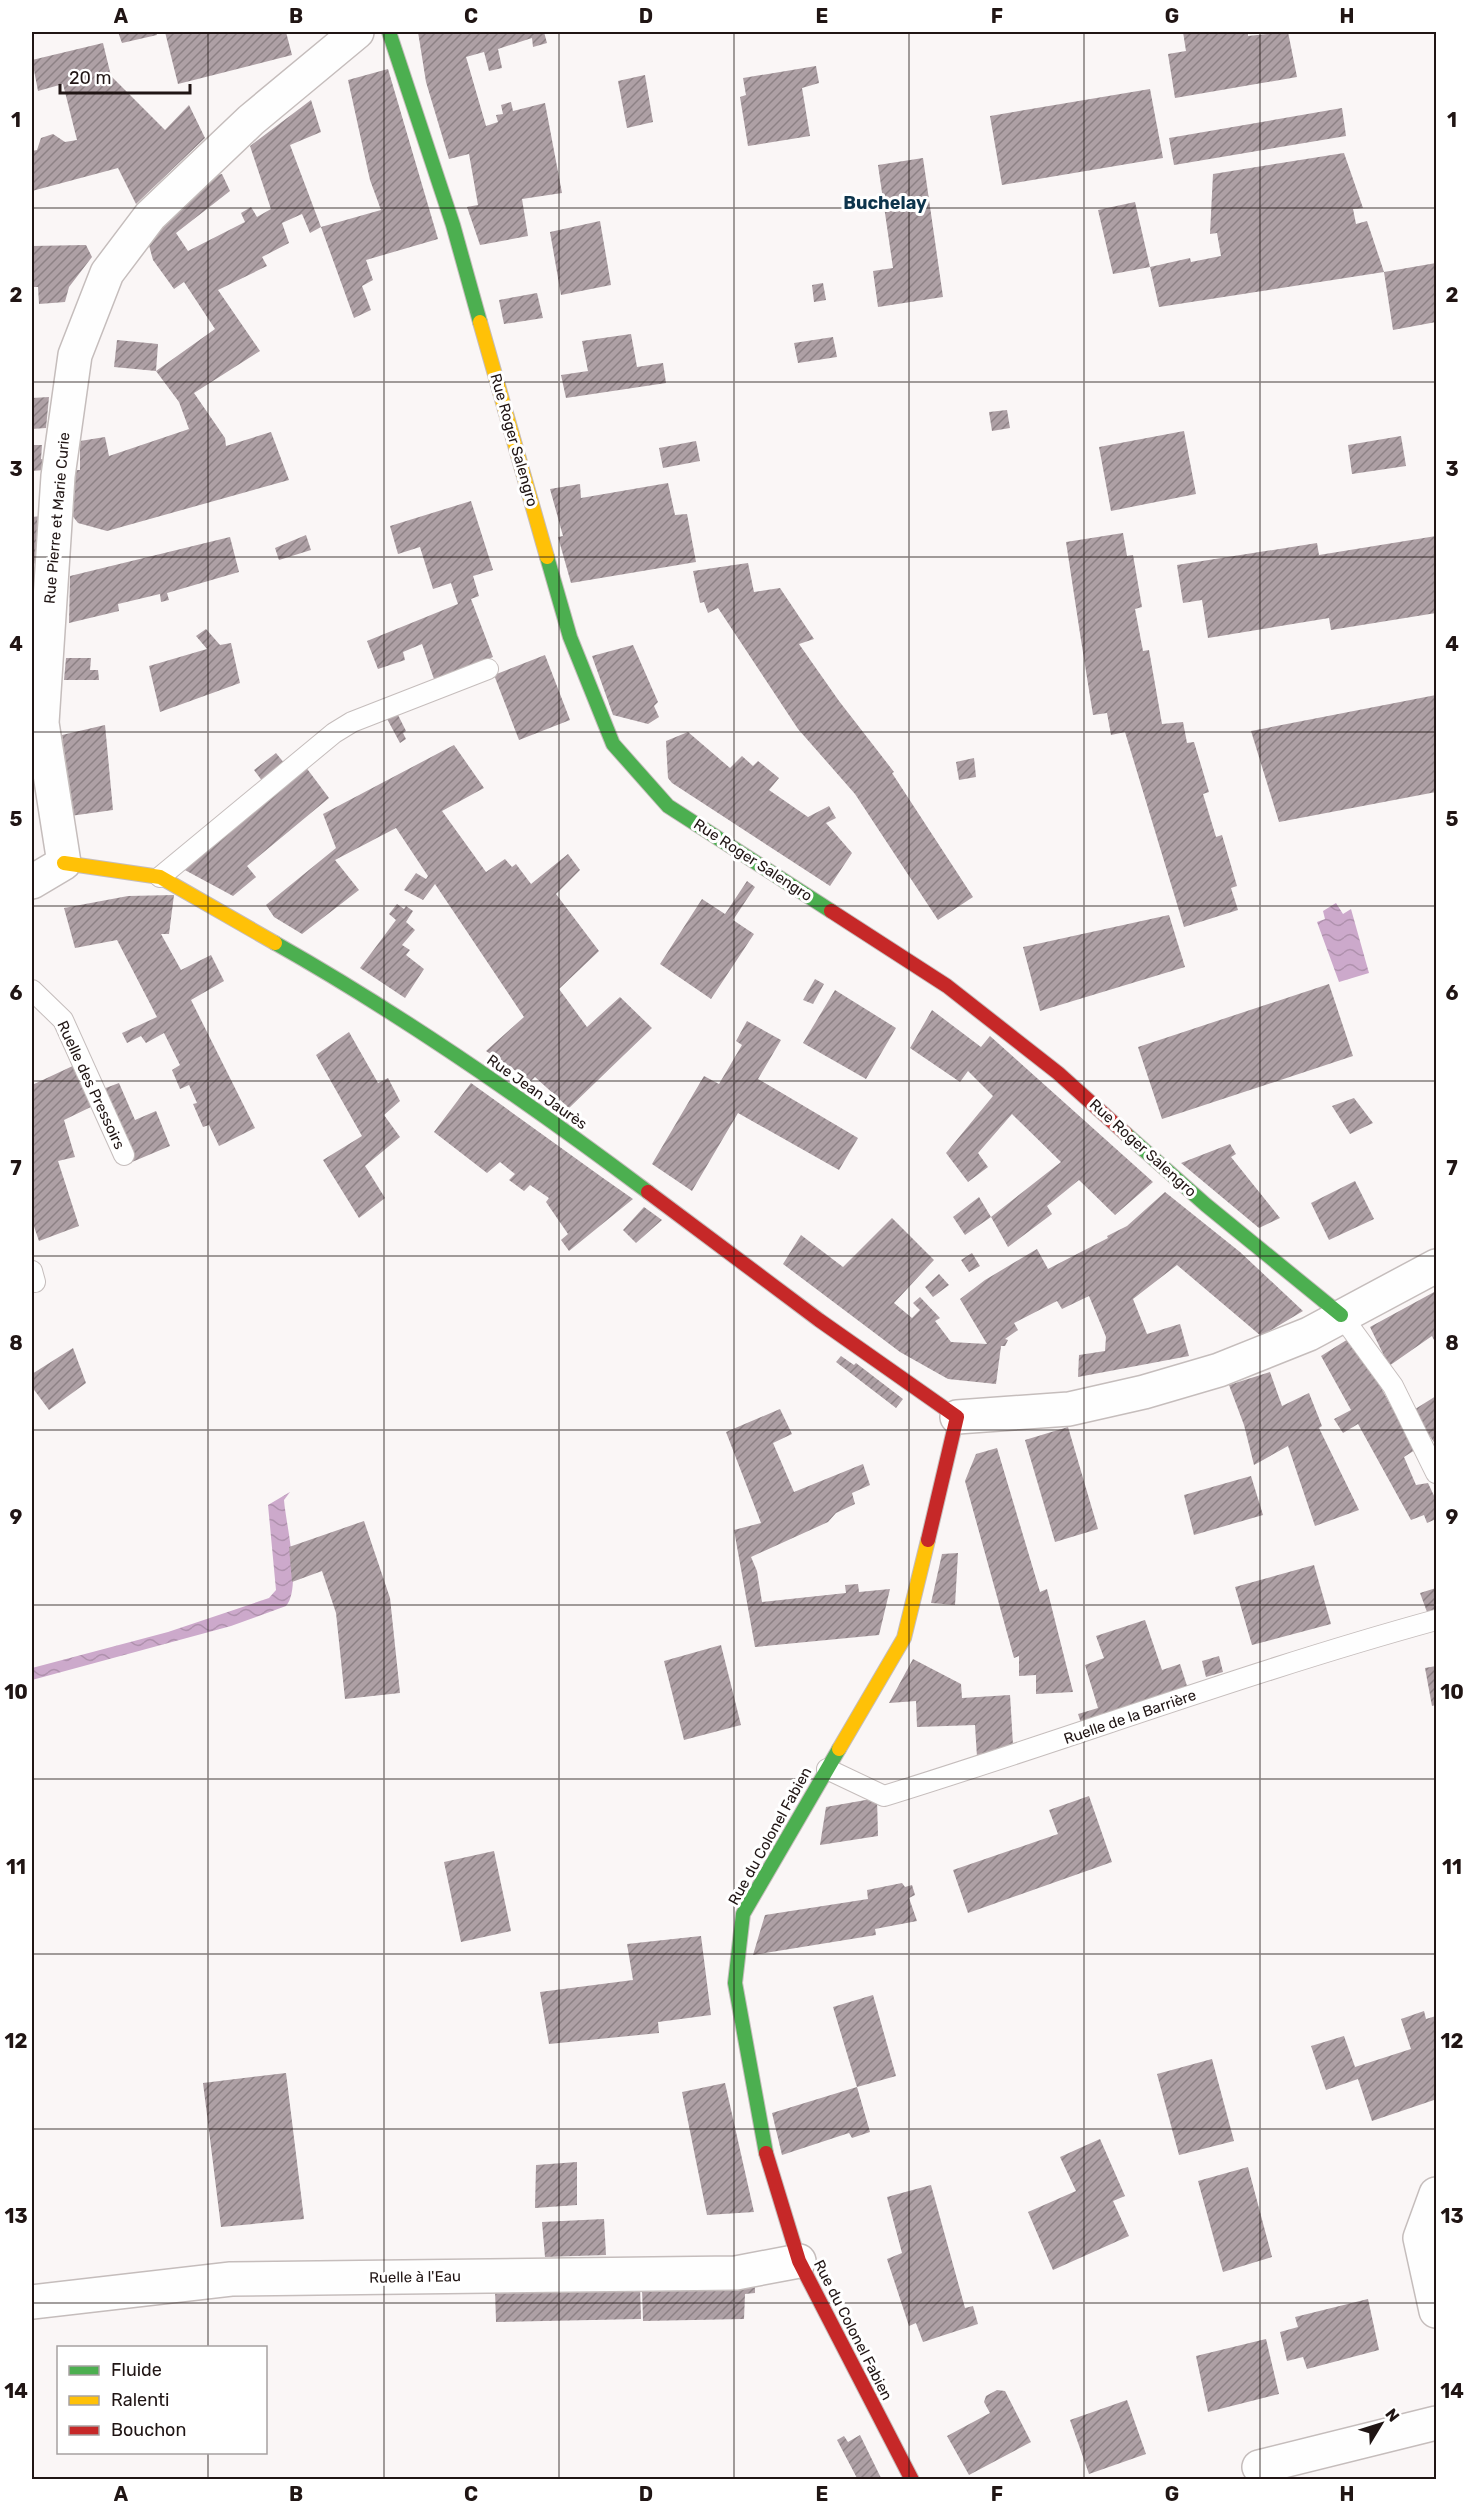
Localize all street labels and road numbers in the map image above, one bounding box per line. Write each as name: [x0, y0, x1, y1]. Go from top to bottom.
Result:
street label: Rue Roger Salengro: [486, 371, 542, 509]
street label: Rue Pierre et Marie Curie: [41, 431, 73, 605]
street label: Rue Roger Salengro: [690, 815, 816, 905]
street label: Ruelle des Pressoirs: [53, 1018, 129, 1152]
street label: Rue Jean Jaurès: [483, 1051, 591, 1133]
street label: Rue Roger Salengro: [1086, 1095, 1200, 1201]
street label: Ruelle de la Barrière: [1061, 1686, 1199, 1748]
street label: Rue du Colonel Fabien: [725, 1764, 815, 1908]
street label: Rue du Colonel Fabien: [810, 2257, 896, 2403]
street label: Ruelle à l'Eau: [369, 2267, 461, 2287]

